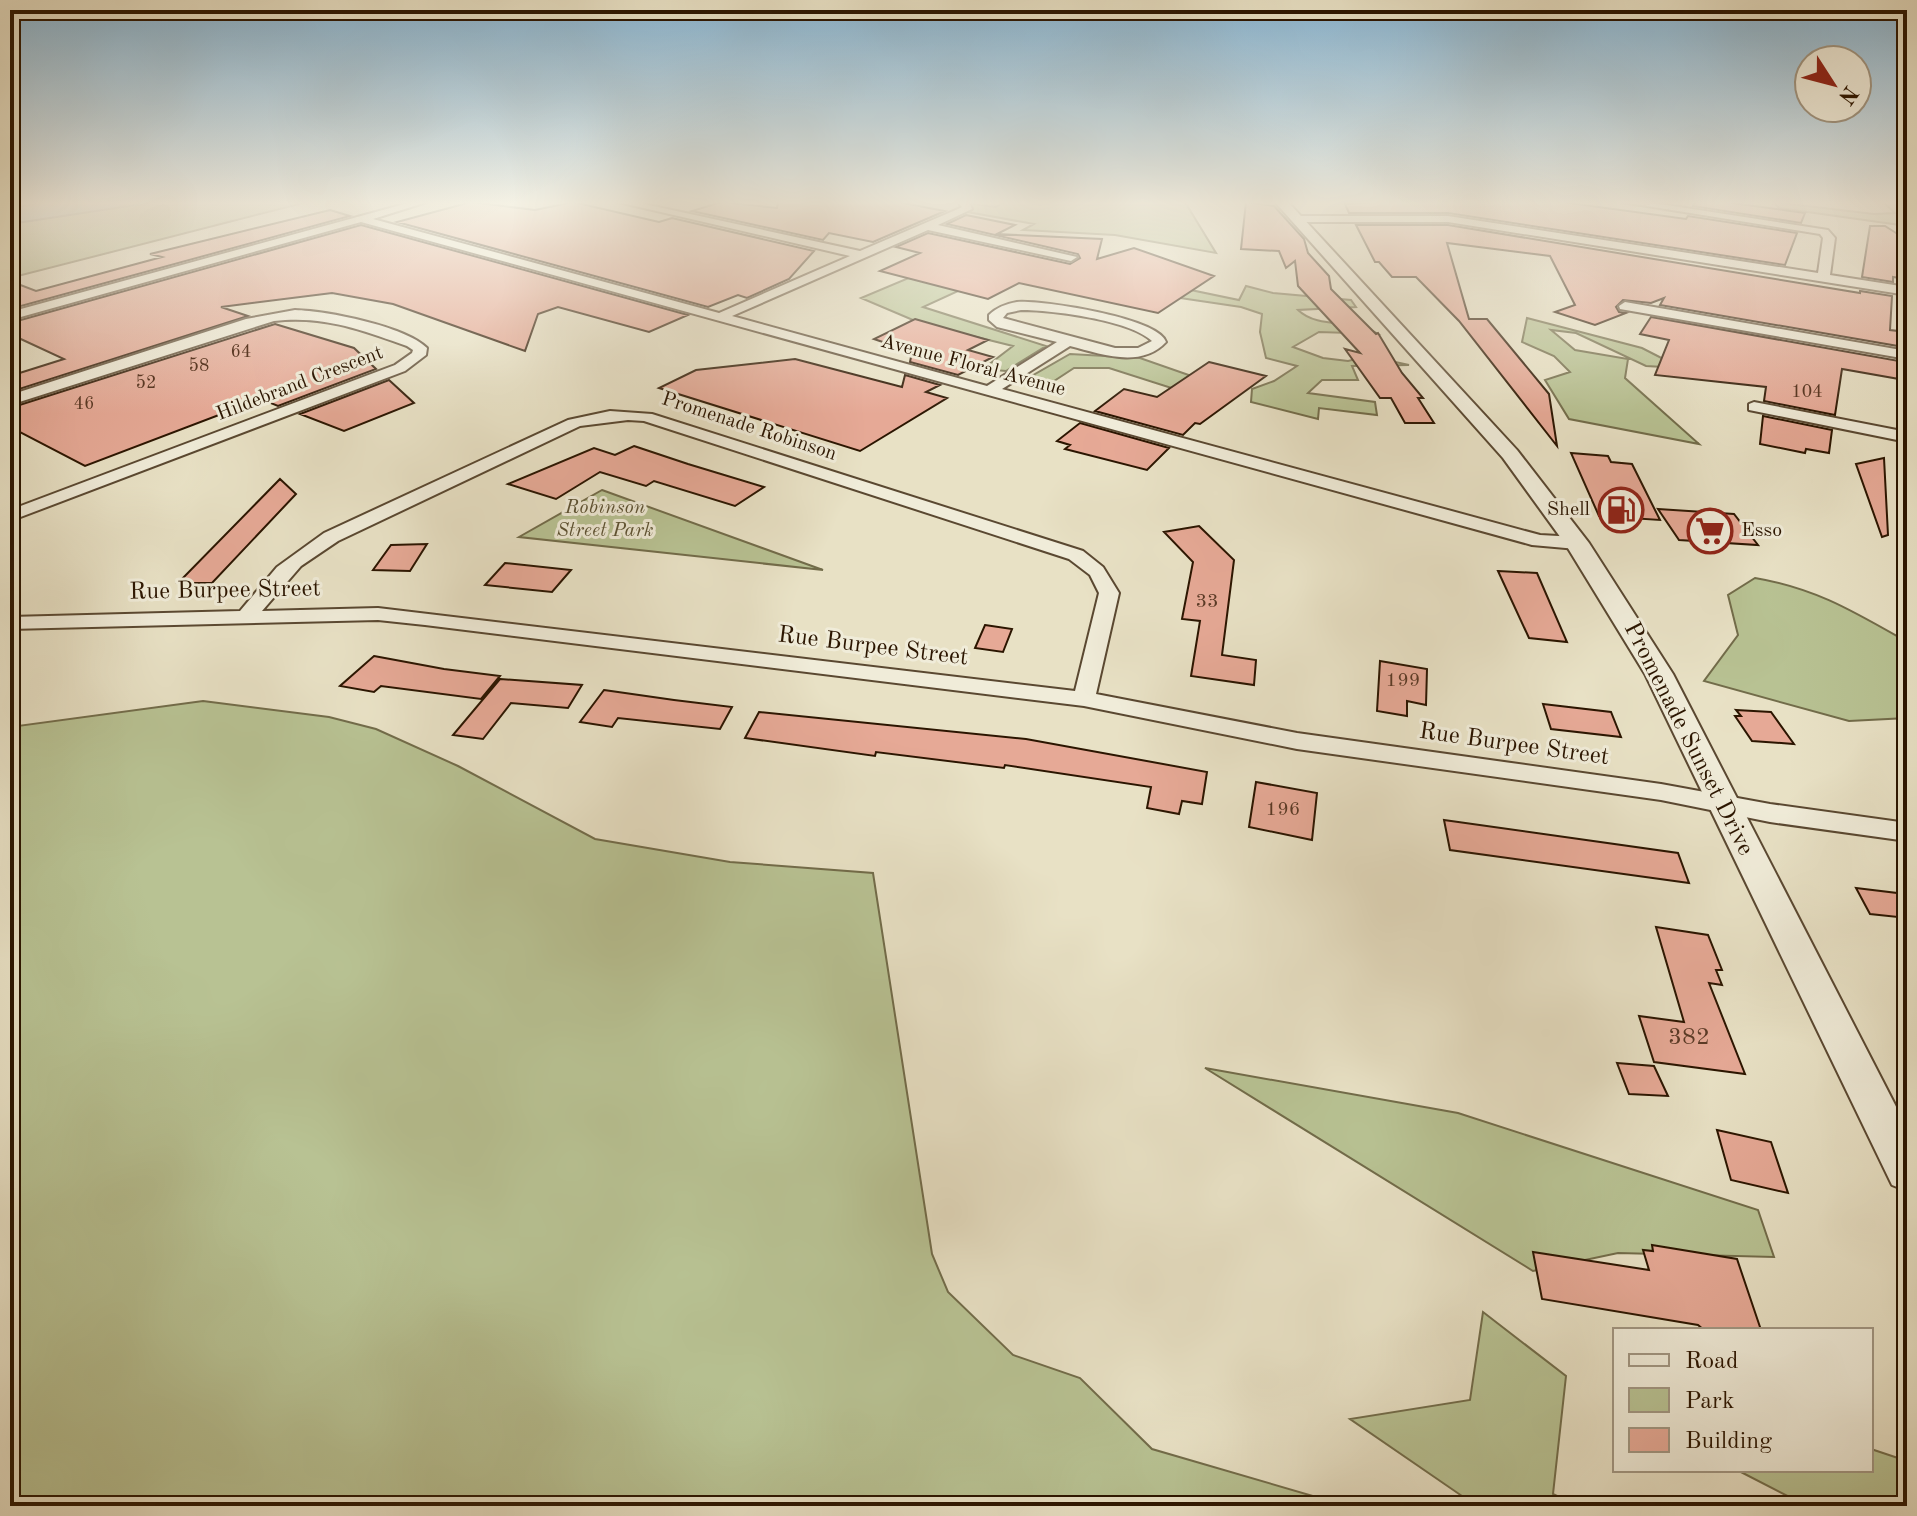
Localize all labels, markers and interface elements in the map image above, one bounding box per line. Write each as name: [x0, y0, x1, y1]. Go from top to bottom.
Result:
north arrow: [1793, 44, 1873, 124]
text: N: [1834, 81, 1861, 108]
street label: Avenue Floral Avenue: [878, 332, 1068, 400]
street label: Hildebrand Crescent: [214, 343, 386, 425]
house number: 64: [231, 343, 251, 361]
house number: 58: [189, 357, 209, 375]
house number: 52: [136, 374, 156, 392]
house number: 104: [1791, 383, 1823, 401]
street label: Promenade Robinson: [659, 389, 839, 465]
house number: 46: [74, 395, 94, 413]
fuel station icon: Shell: [1597, 486, 1645, 534]
park label: Robinson Street Park: [556, 498, 654, 541]
place label: Shell: [1547, 500, 1590, 520]
supermarket icon: Esso: [1686, 507, 1734, 555]
place label: Esso: [1741, 521, 1782, 541]
street label: Rue Burpee Street: [129, 577, 321, 605]
house number: 33: [1195, 592, 1219, 612]
street label: Promenade Sunset Drive: [1619, 619, 1757, 859]
street label: Rue Burpee Street: [776, 623, 970, 671]
house number: 199: [1386, 671, 1420, 691]
street label: Rue Burpee Street: [1417, 720, 1611, 770]
house number: 196: [1266, 800, 1300, 820]
house number: 382: [1668, 1026, 1710, 1050]
legend: [1613, 1328, 1873, 1472]
text: Road: [1685, 1350, 1738, 1374]
text: Park: [1685, 1390, 1734, 1414]
text: Building: [1685, 1430, 1772, 1454]

